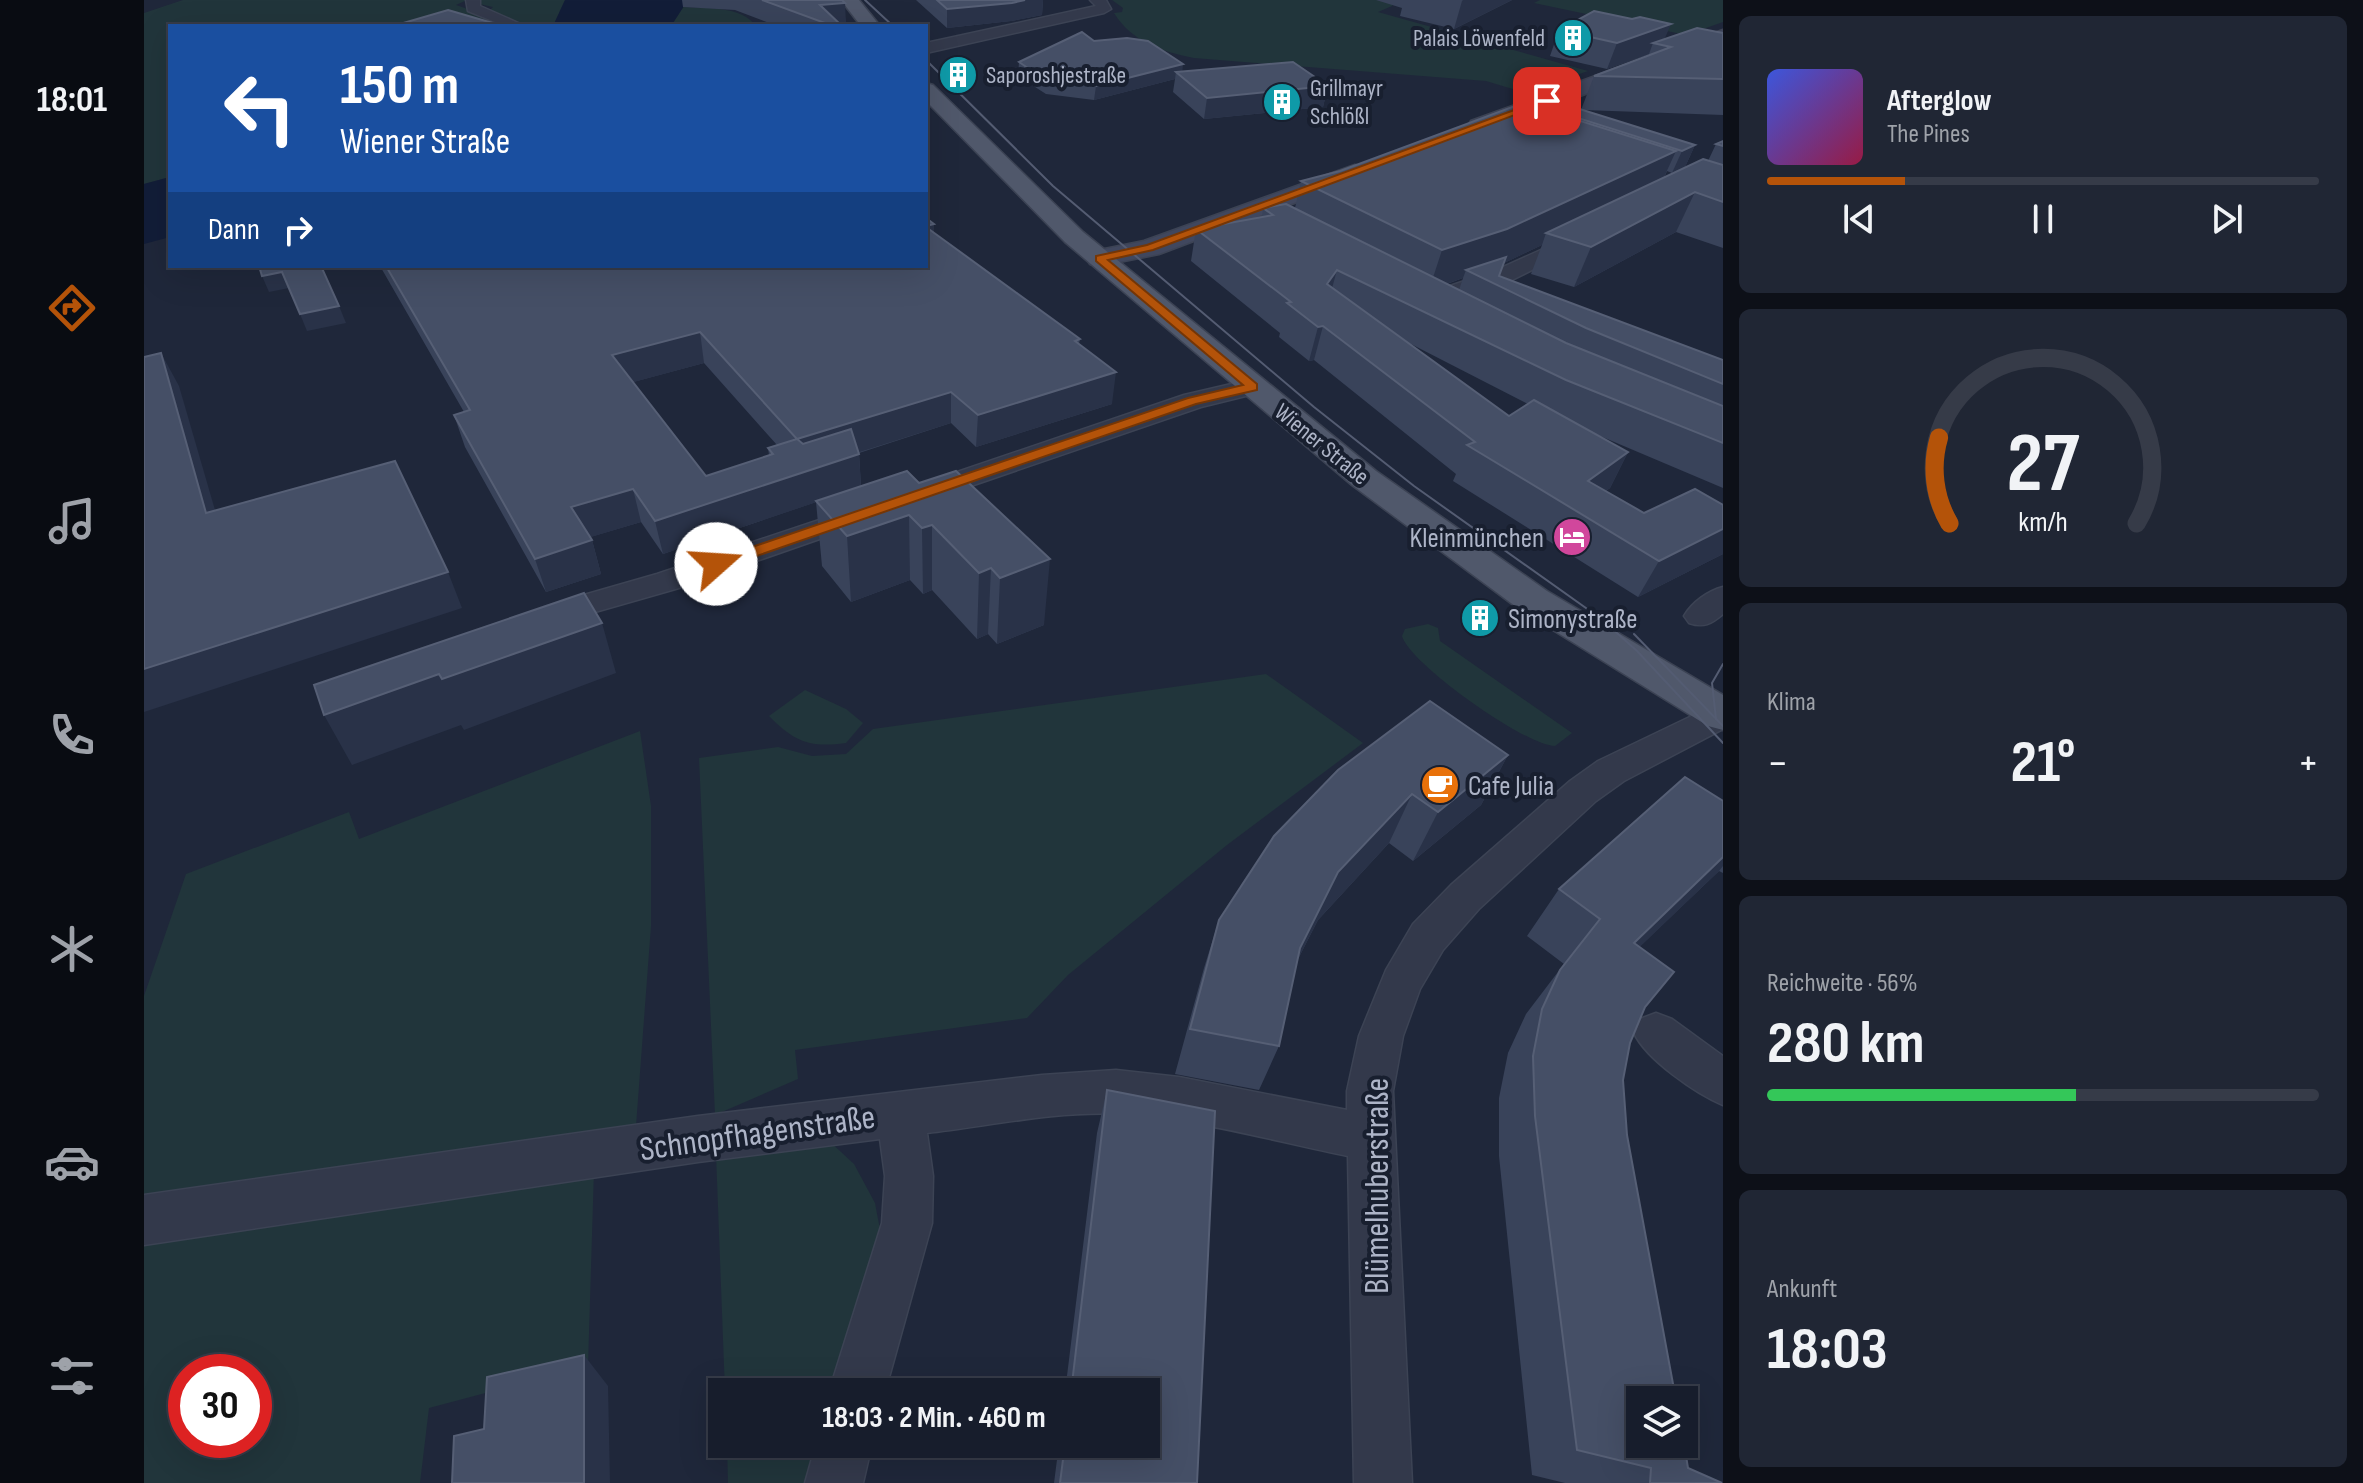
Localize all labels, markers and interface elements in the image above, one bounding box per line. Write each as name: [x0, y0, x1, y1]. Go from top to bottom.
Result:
building icon: Palais Löwenfeld: [1552, 17, 1594, 59]
place label: Palais Löwenfeld: [1413, 24, 1545, 53]
text: 150 m: [340, 53, 459, 120]
building icon: Saporoshjestraße: [937, 54, 979, 96]
icon: left: [208, 56, 312, 160]
place label: Saporoshjestraße: [986, 61, 1126, 90]
pin: [1513, 67, 1581, 135]
place label: Grillmayr Schlößl: [1310, 74, 1383, 131]
text: 18:01: [37, 79, 107, 122]
icon: arrive: [1525, 79, 1569, 123]
building icon: Grillmayr Schlößl: [1261, 81, 1303, 123]
text: Afterglow: [1887, 83, 1992, 119]
text: The Pines: [1887, 119, 1970, 150]
text: Wiener Straße: [340, 121, 510, 164]
icon: previous: [1837, 197, 1881, 241]
icon: pause: [2021, 197, 2065, 241]
icon: next: [2205, 197, 2249, 241]
icon: right: [276, 208, 320, 252]
text: Dann: [208, 212, 260, 248]
icon: directions: [44, 280, 100, 336]
street label: Wiener Straße: [1268, 397, 1375, 491]
text: 27: [2007, 415, 2080, 515]
icon: music: [44, 493, 100, 549]
text: km/h: [2018, 505, 2068, 540]
hotel icon: Kleinmünchen: [1551, 516, 1593, 558]
position arrow: [674, 522, 758, 606]
place label: Kleinmünchen: [1410, 522, 1544, 555]
building icon: Simonystraße: [1459, 597, 1501, 639]
place label: Simonystraße: [1508, 603, 1637, 636]
text: Klima: [1767, 687, 1816, 718]
icon: phone: [44, 707, 100, 763]
text: 21°: [2010, 727, 2076, 799]
text: −: [1767, 737, 1789, 790]
text: +: [2297, 737, 2319, 790]
cafe icon: Cafe Julia: [1419, 764, 1461, 806]
place label: Cafe Julia: [1468, 770, 1554, 803]
icon: climate: [44, 921, 100, 977]
text: Reichweite · 56%: [1767, 968, 1918, 999]
text: 280 km: [1767, 1008, 1925, 1080]
street label: Blümelhuberstraße: [1357, 1078, 1398, 1294]
street label: Schnopfhagenstraße: [637, 1097, 878, 1170]
icon: car: [44, 1134, 100, 1190]
text: Ankunft: [1767, 1274, 1837, 1305]
text: 18:03: [1767, 1314, 1888, 1386]
icon: filters: [44, 1348, 100, 1404]
speed limit sign: 30: [168, 1354, 272, 1458]
map controls: [1626, 1386, 1698, 1458]
button: layers: [1626, 1386, 1698, 1458]
text: 18:03 · 2 Min. · 460 m: [822, 1400, 1046, 1436]

